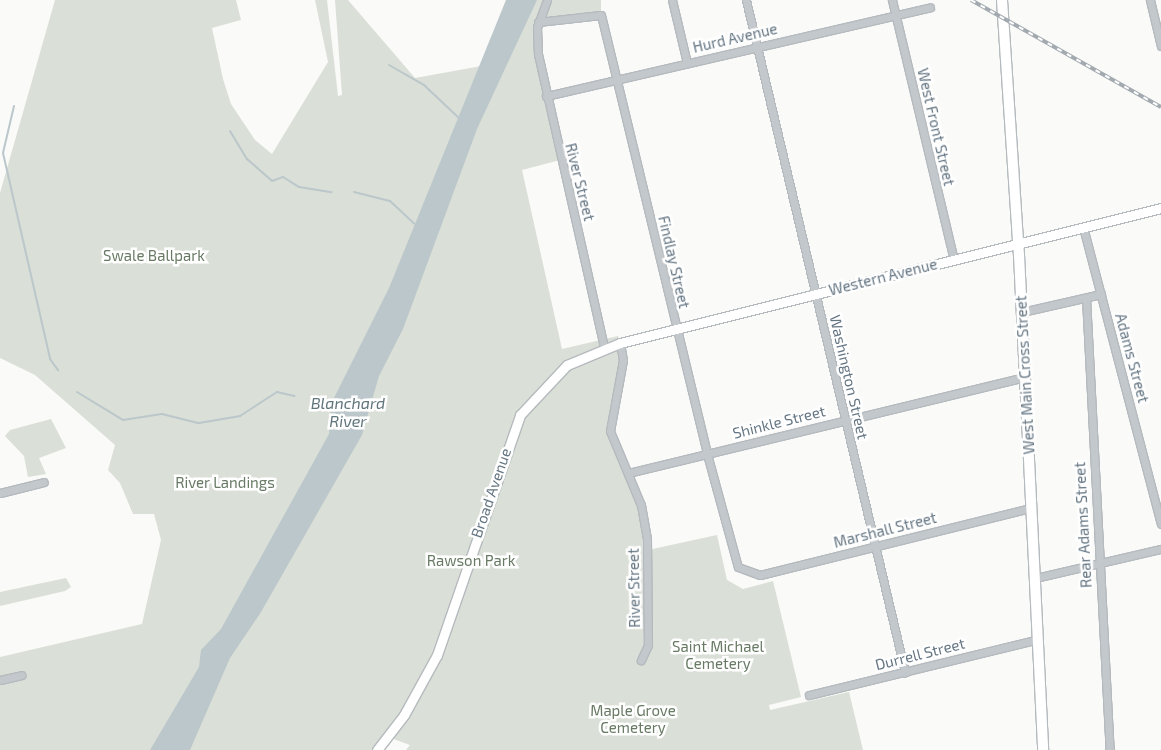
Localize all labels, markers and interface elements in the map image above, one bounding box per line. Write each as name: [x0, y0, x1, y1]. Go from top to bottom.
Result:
street label: Hurd Avenue: [691, 19, 779, 57]
street label: West Front Street: [914, 66, 958, 188]
street label: River Street: [562, 141, 598, 223]
street label: Findlay Street: [655, 214, 693, 310]
park label: Swale Ballpark: [103, 247, 205, 265]
street label: Western Avenue: [827, 255, 939, 299]
street label: West Main Cross Street: [1012, 295, 1038, 455]
street label: Adams Street: [1111, 311, 1153, 405]
street label: Washington Street: [826, 313, 872, 441]
water label: Blanchard River: [311, 393, 385, 431]
street label: Shinkle Street: [731, 402, 827, 442]
street label: Broad Avenue: [467, 446, 515, 540]
street label: Rear Adams Street: [1071, 461, 1095, 589]
park label: River Landings: [175, 474, 275, 492]
street label: Marshall Street: [831, 508, 939, 552]
street label: River Street: [624, 548, 644, 628]
park label: Rawson Park: [427, 552, 515, 570]
street label: Durrell Street: [873, 634, 967, 674]
park label: Saint Michael Cemetery: [672, 637, 764, 672]
park label: Maple Grove Cemetery: [590, 701, 676, 736]

